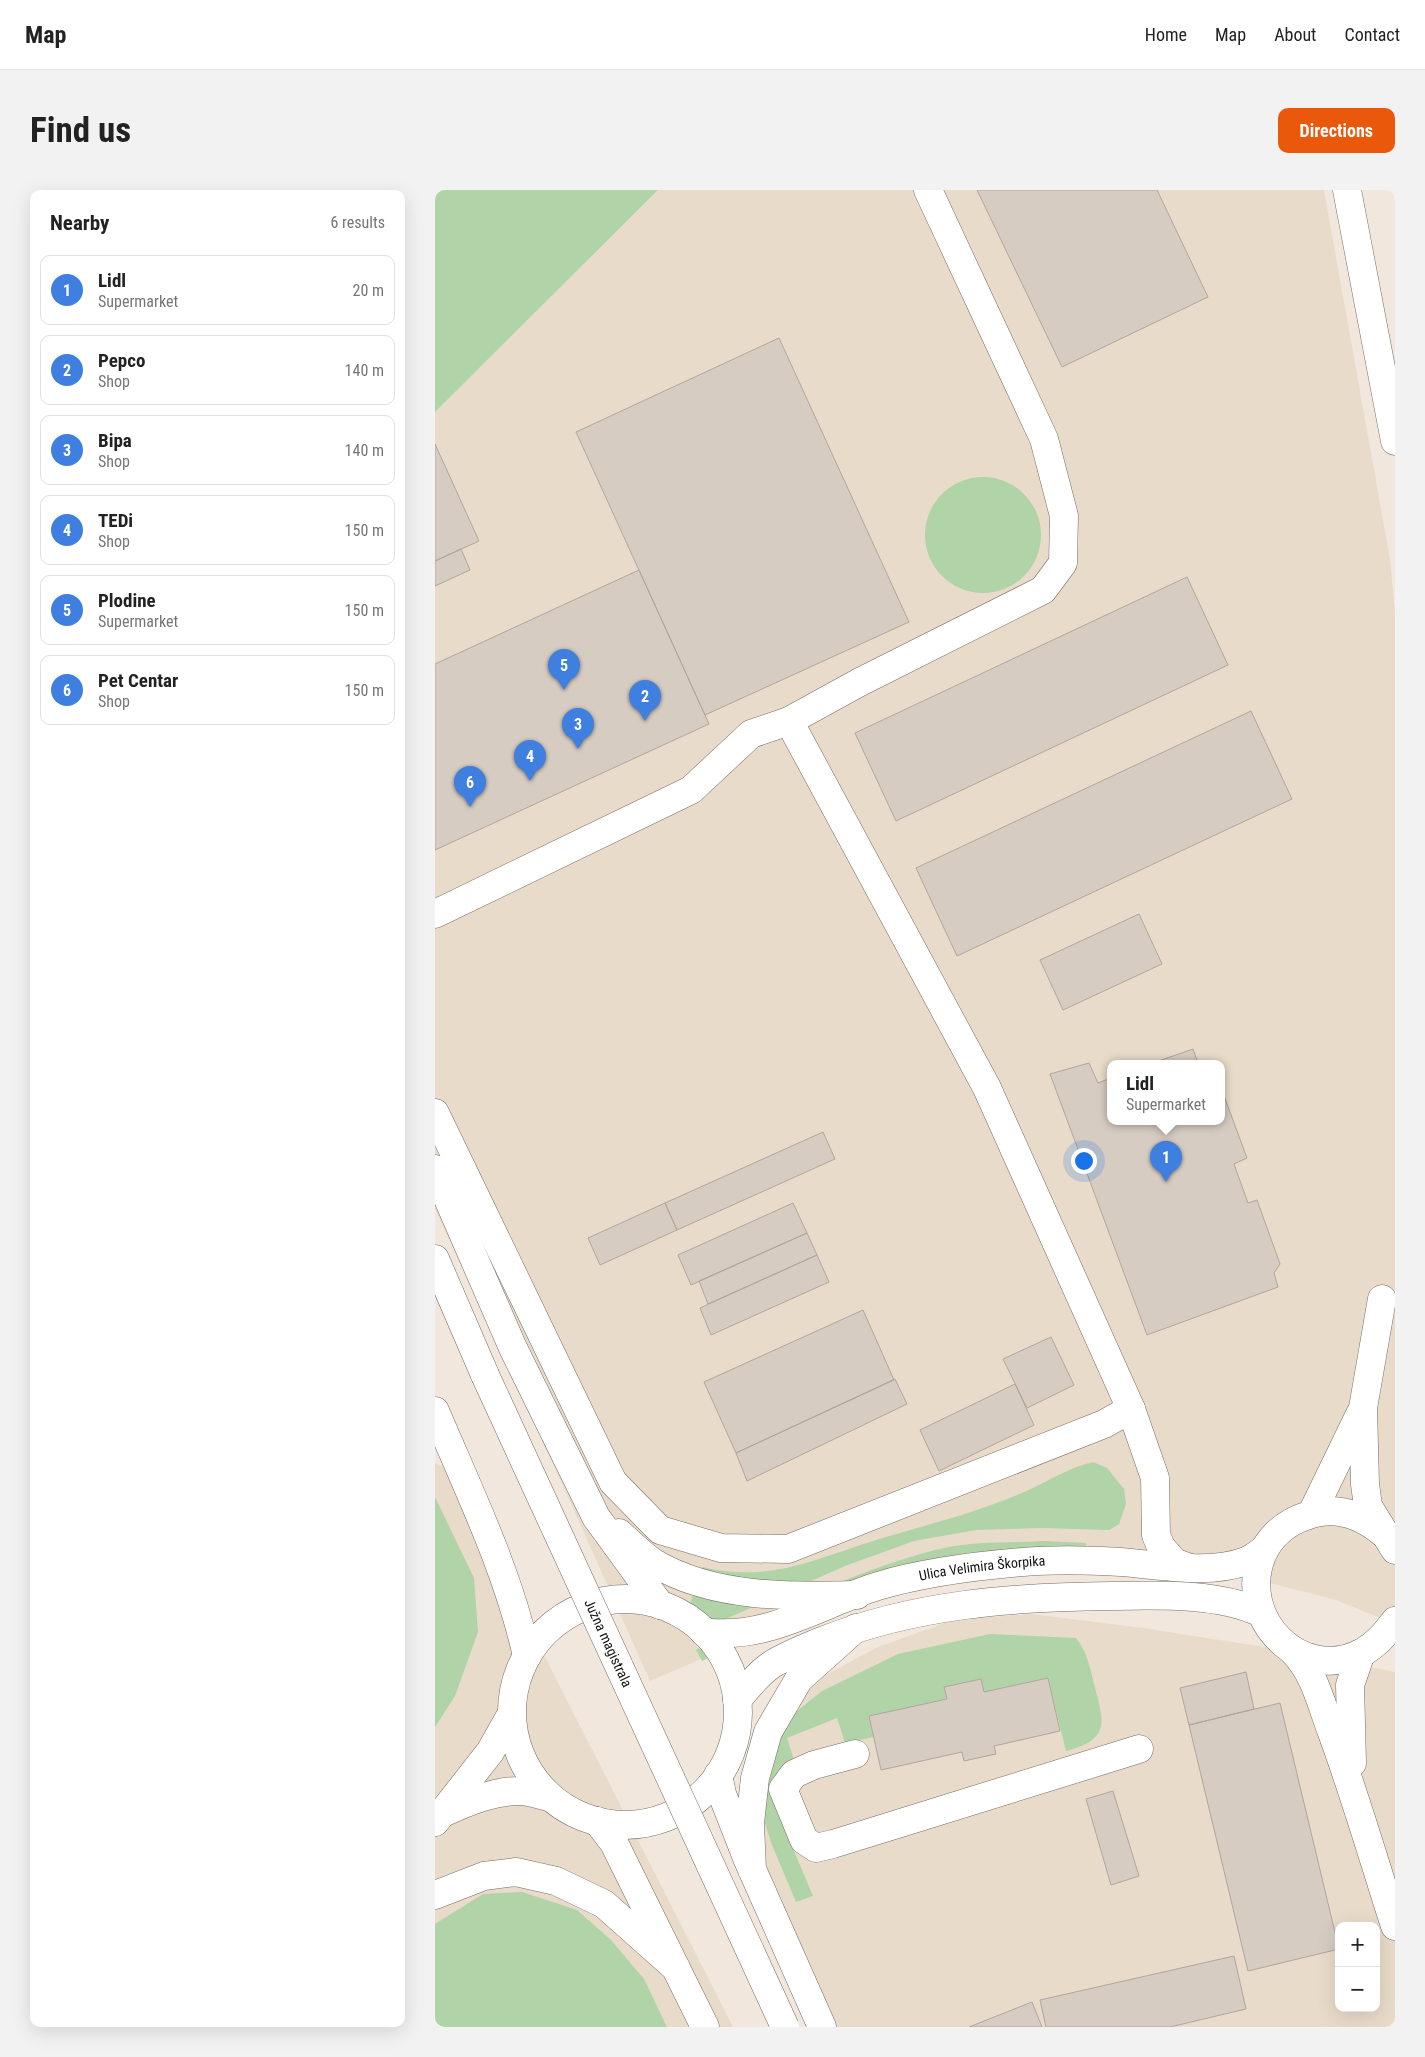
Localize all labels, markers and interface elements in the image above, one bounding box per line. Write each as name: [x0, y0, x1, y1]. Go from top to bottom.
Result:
text: Map: [25, 21, 66, 49]
text: Home: [1145, 24, 1187, 45]
text: Map: [1215, 24, 1246, 45]
text: About: [1274, 24, 1316, 45]
text: Contact: [1344, 24, 1400, 45]
button: Directions: [1278, 108, 1395, 153]
text: Find us: [30, 110, 131, 151]
text: Nearby: [50, 211, 109, 235]
text: 6 results: [330, 213, 385, 232]
text: Lidl: [98, 269, 126, 292]
text: 1: [63, 281, 71, 300]
text: 20 m: [352, 281, 384, 300]
text: Supermarket: [98, 292, 178, 311]
text: Pepco: [98, 349, 145, 372]
text: 2: [63, 361, 71, 380]
text: 140 m: [345, 361, 384, 380]
text: Shop: [98, 372, 130, 391]
text: Bipa: [98, 429, 132, 452]
text: 3: [63, 441, 71, 460]
text: 140 m: [345, 441, 384, 460]
text: Shop: [98, 452, 130, 471]
text: TEDi: [98, 509, 133, 532]
text: 4: [63, 521, 71, 540]
text: 150 m: [345, 521, 384, 540]
text: Shop: [98, 532, 130, 551]
text: Plodine: [98, 589, 156, 612]
text: 5: [63, 601, 71, 620]
text: 150 m: [345, 601, 384, 620]
text: Supermarket: [98, 612, 178, 631]
pin: 5: [548, 649, 580, 690]
text: Pet Centar: [98, 669, 178, 692]
pin: 2: [629, 680, 661, 721]
text: 6: [63, 681, 71, 700]
text: 150 m: [345, 681, 384, 700]
text: Shop: [98, 692, 130, 711]
pin: 3: [562, 708, 594, 749]
pin: 4: [514, 740, 546, 781]
pin: 6: [454, 766, 486, 807]
popup: [1107, 1060, 1225, 1125]
text: Lidl: [1126, 1072, 1154, 1095]
text: Supermarket: [1126, 1095, 1206, 1114]
pin: 1: [1150, 1141, 1182, 1182]
your location: [1071, 1148, 1097, 1174]
street label: Ulica Velimira Škorpika: [918, 1553, 1046, 1584]
street label: Južna magistrala: [581, 1596, 635, 1690]
map controls: [1335, 1922, 1380, 2012]
button: +: [1335, 1922, 1380, 1967]
button: −: [1335, 1967, 1380, 2012]

